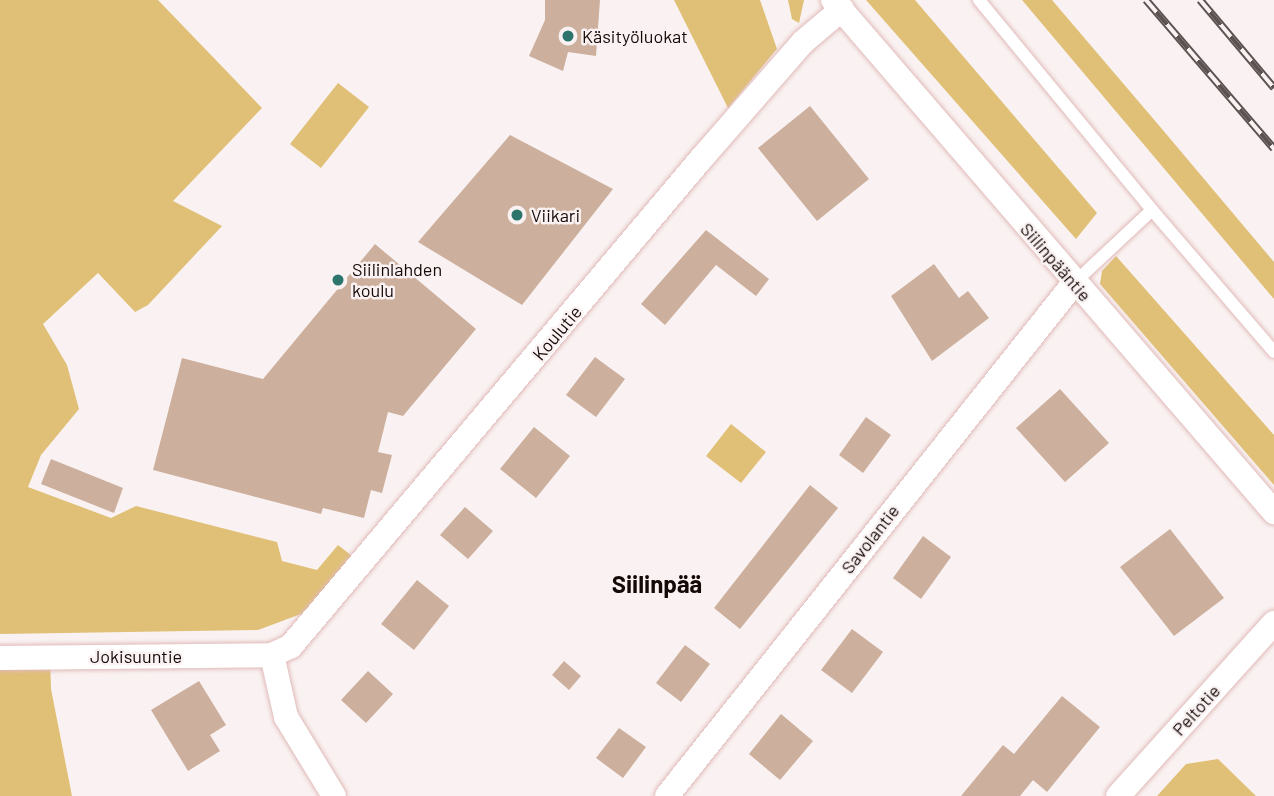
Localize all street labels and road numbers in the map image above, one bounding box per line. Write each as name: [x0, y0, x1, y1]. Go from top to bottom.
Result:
street label: Siilinpääntie: [1016, 218, 1096, 306]
street label: Koulutie: [528, 301, 586, 365]
street label: Savolantie: [836, 500, 904, 578]
street label: Jokisuuntie: [90, 645, 182, 667]
street label: Peltotie: [1168, 680, 1224, 740]

